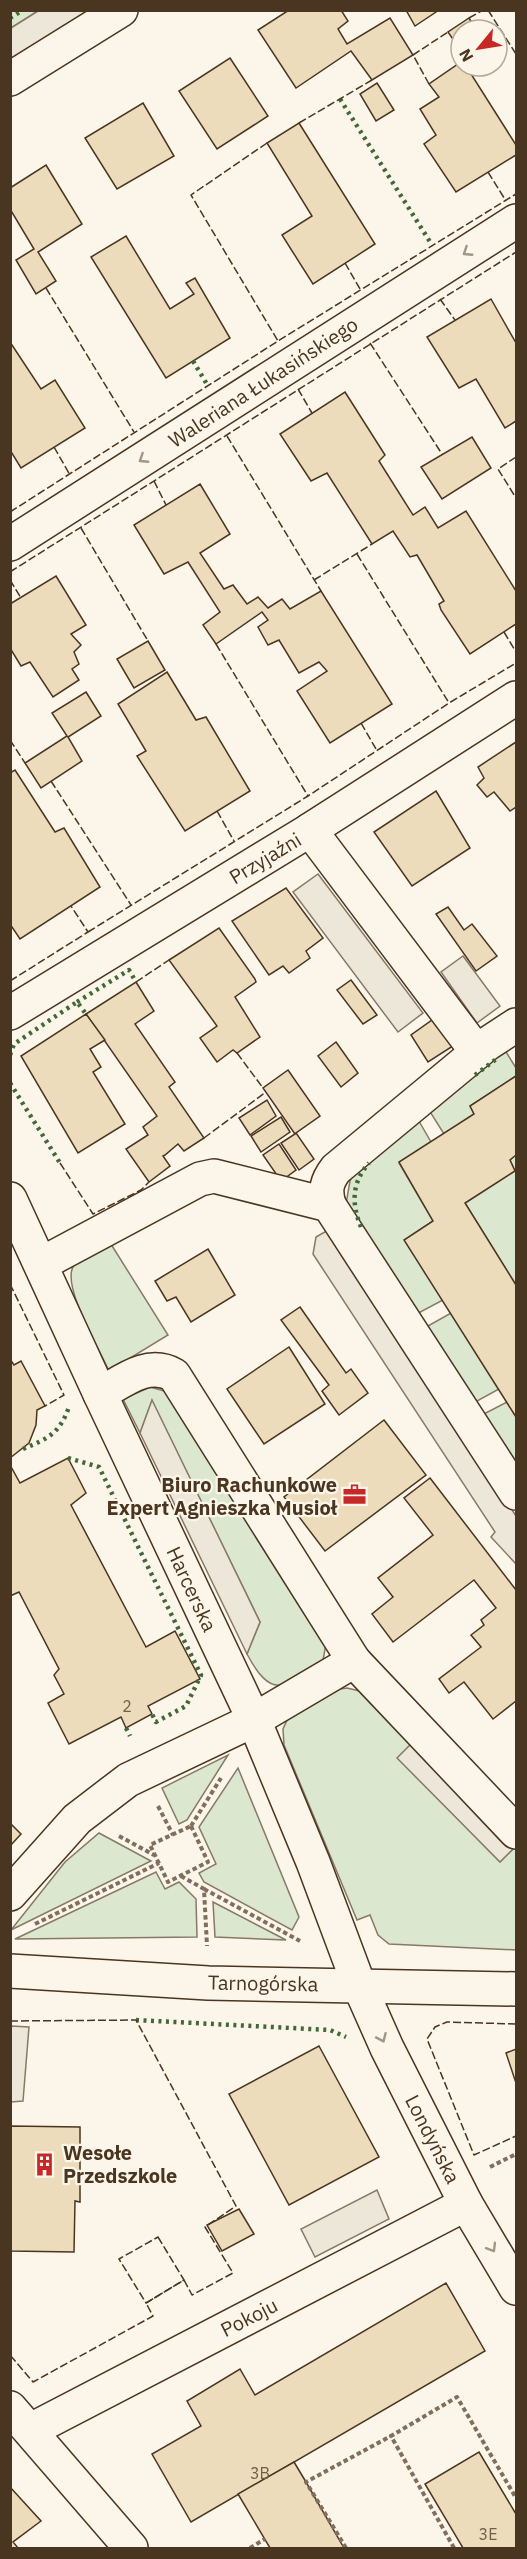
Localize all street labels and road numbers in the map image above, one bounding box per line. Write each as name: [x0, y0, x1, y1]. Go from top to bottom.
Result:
street label: Waleriana Łukasińskiego: [163, 311, 363, 453]
street label: Przyjaźni: [224, 826, 306, 890]
street label: Harcerska: [160, 1542, 224, 1636]
street label: Tarnogórska: [208, 1969, 319, 1997]
street label: Londyńska: [399, 2090, 467, 2188]
street label: Pokoju: [216, 2291, 282, 2343]

